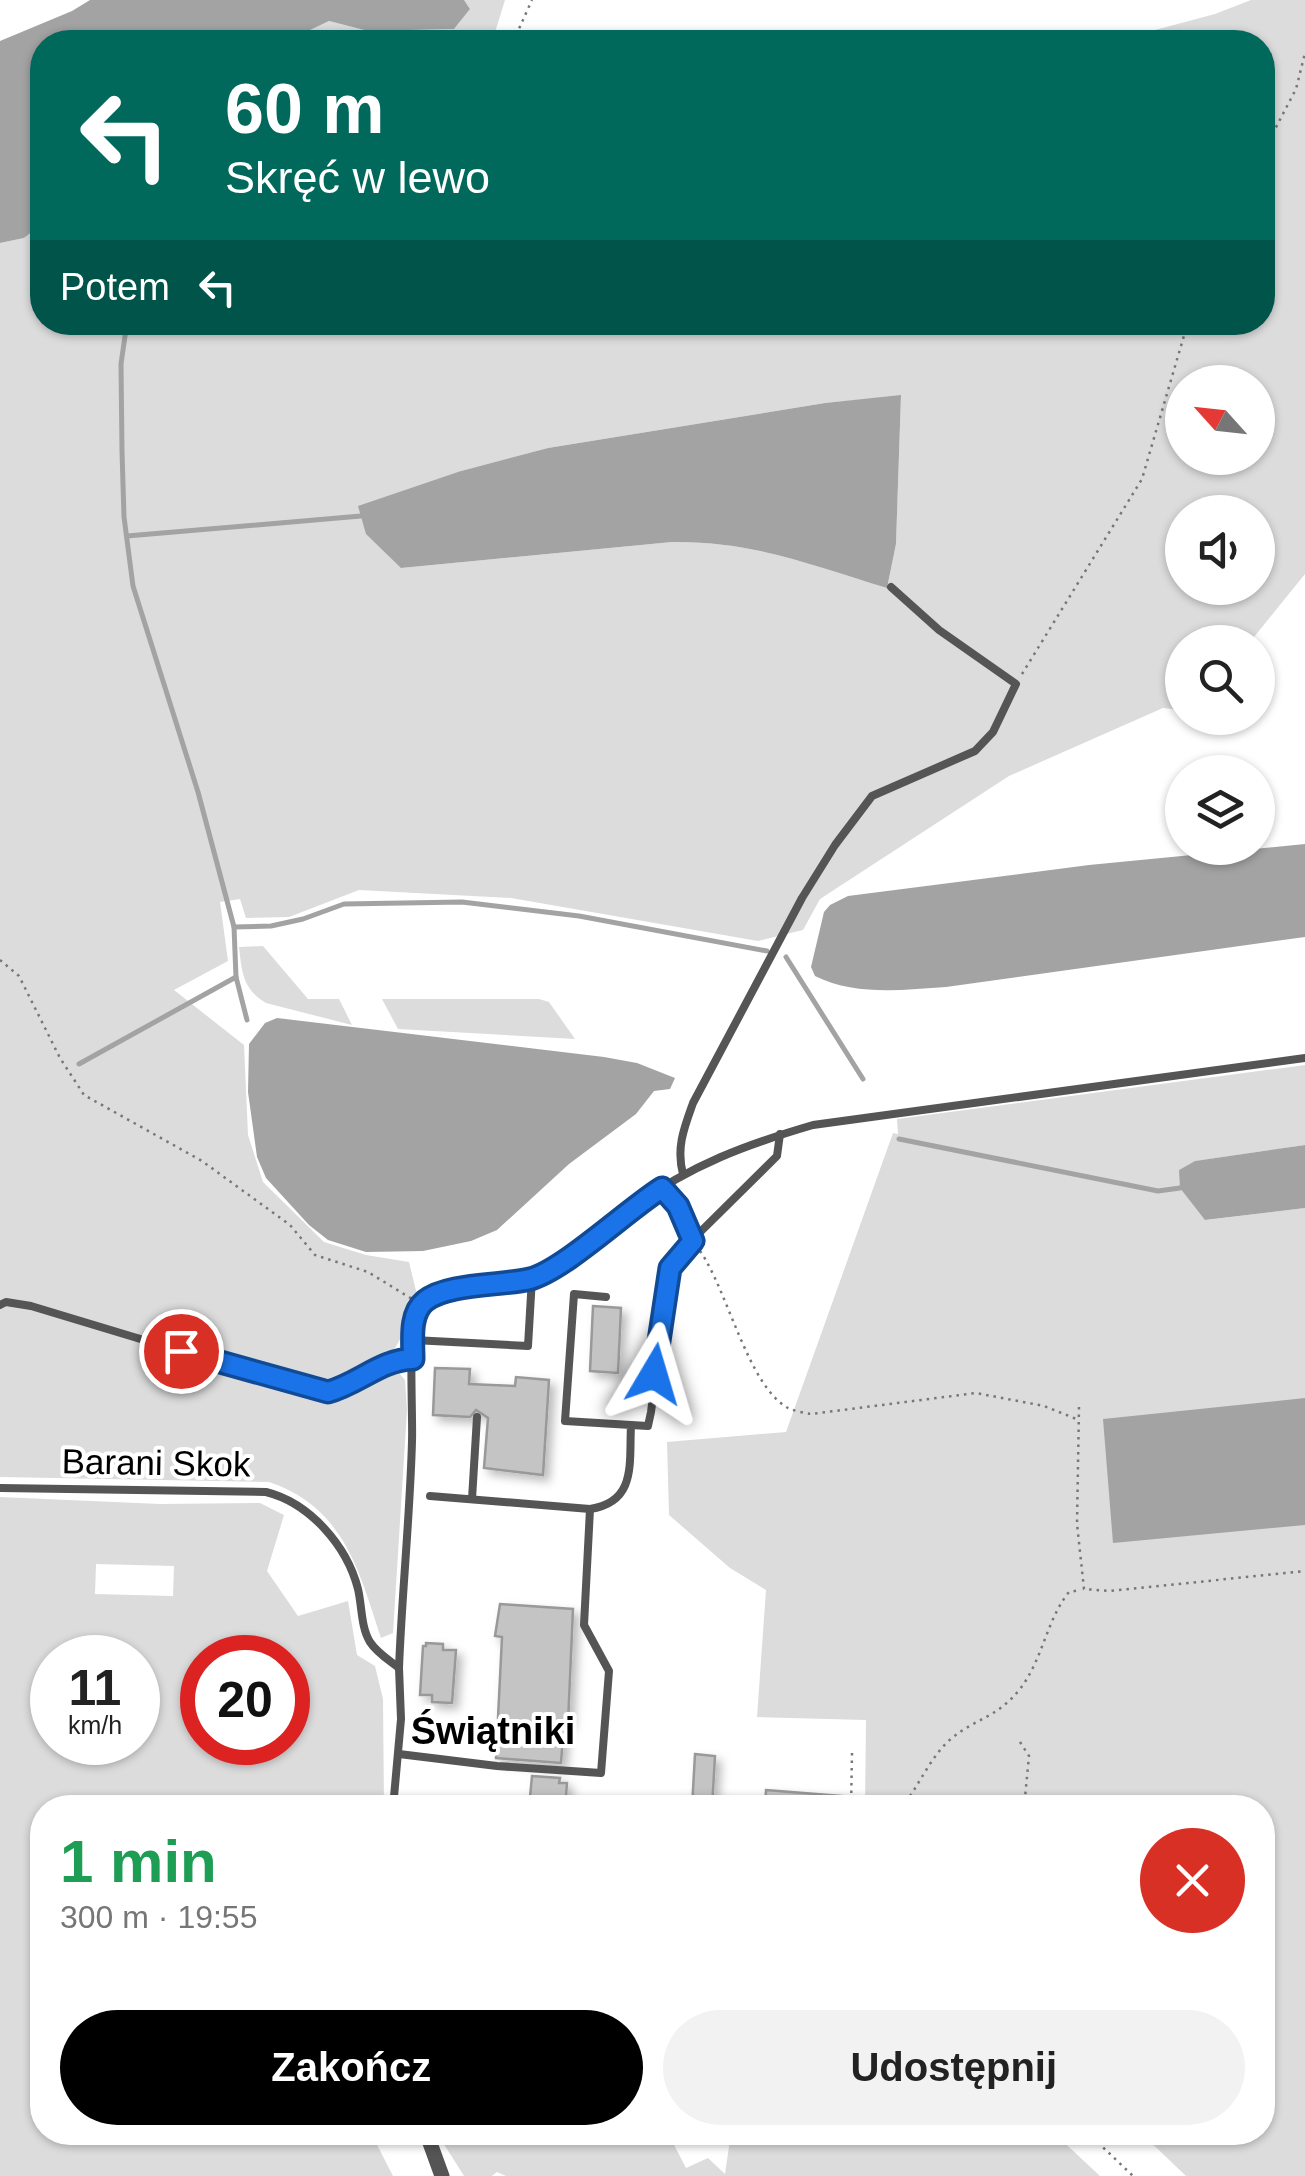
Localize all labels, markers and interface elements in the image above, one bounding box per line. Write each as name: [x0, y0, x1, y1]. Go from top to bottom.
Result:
icon: left: [60, 70, 190, 200]
text: 60 m: [225, 70, 385, 148]
text: Skręć w lewo: [225, 152, 490, 203]
icon: left: [190, 260, 245, 315]
text: Potem: [60, 266, 170, 308]
north arrow: [1165, 365, 1275, 475]
map controls: [1165, 365, 1275, 865]
button: sound: [1165, 495, 1275, 605]
button: search: [1165, 625, 1275, 735]
button: layers: [1165, 755, 1275, 865]
pin: [139, 1309, 224, 1394]
position arrow: [602, 1322, 706, 1426]
icon: arrive: [154, 1324, 209, 1379]
street label: Barani Skok: [61, 1441, 251, 1484]
speed limit sign: 20: [180, 1635, 310, 1765]
text: 11: [69, 1660, 121, 1716]
district label: Świątniki: [411, 1709, 575, 1752]
text: km/h: [68, 1711, 122, 1739]
text: 1 min: [60, 1828, 217, 1895]
button: close: [1140, 1828, 1245, 1933]
text: 300 m · 19:55: [60, 1899, 257, 1935]
button: Zakończ: [60, 2010, 643, 2125]
button: Udostępnij: [663, 2010, 1245, 2125]

